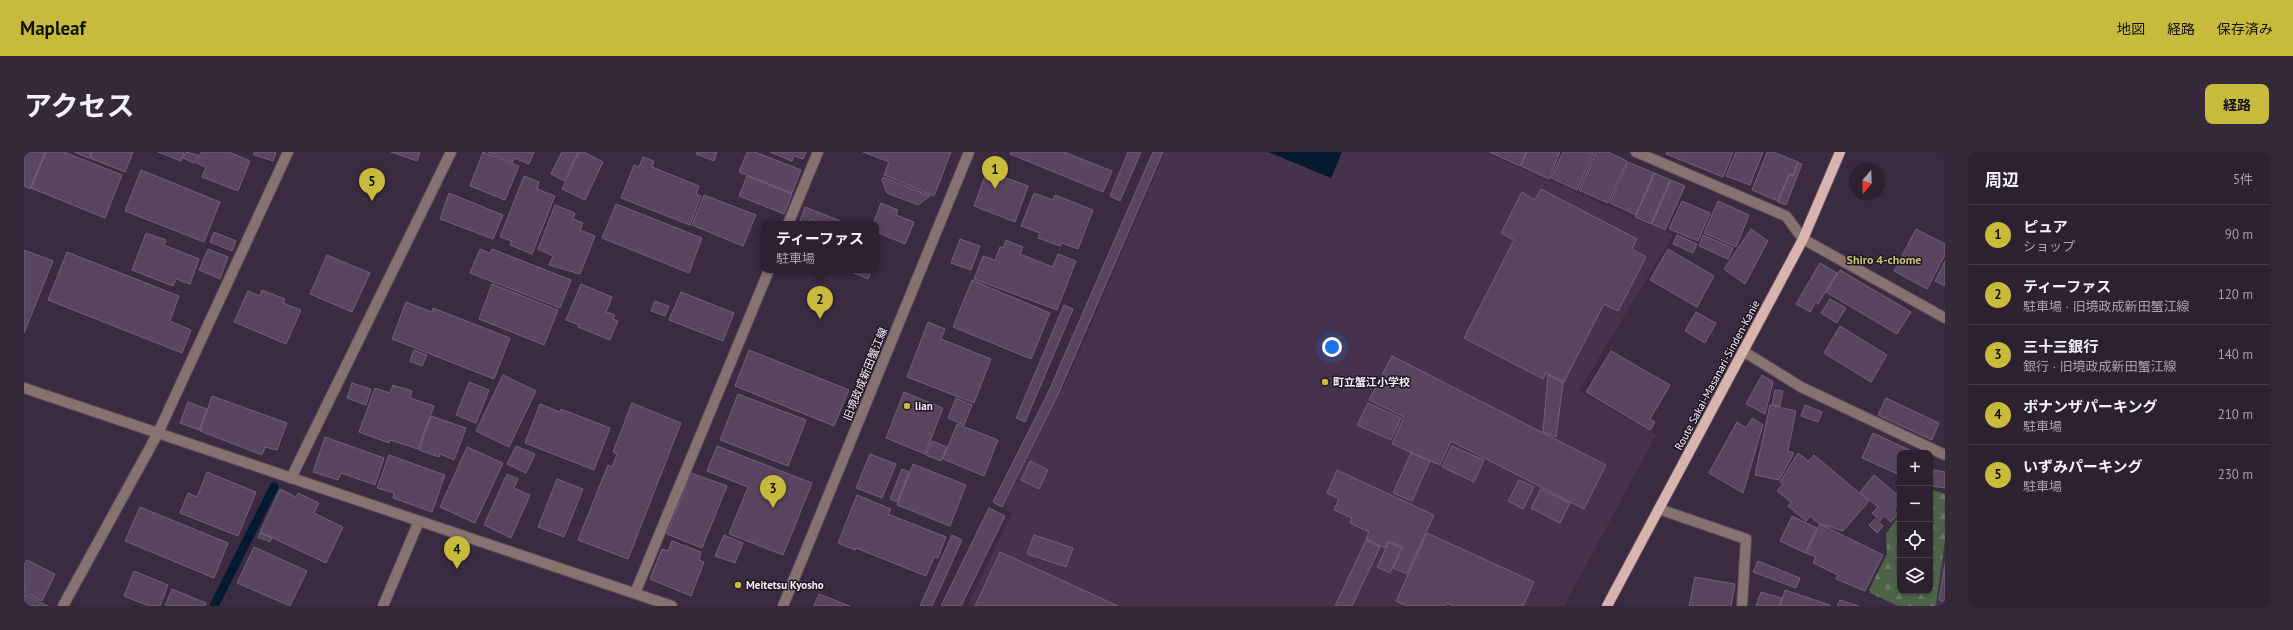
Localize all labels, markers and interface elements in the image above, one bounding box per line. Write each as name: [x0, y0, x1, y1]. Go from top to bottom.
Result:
text: Mapleaf: [20, 16, 86, 40]
text: 地図: [2117, 20, 2145, 38]
text: 経路: [2167, 20, 2195, 38]
text: 保存済み: [2217, 20, 2273, 38]
button: 経路: [2205, 84, 2269, 124]
text: アクセス: [24, 87, 135, 124]
pin: 1: [982, 156, 1008, 189]
north arrow: [1849, 164, 1885, 200]
pin: 5: [359, 168, 385, 201]
text: 周辺: [1985, 169, 2019, 191]
text: 5件: [2233, 171, 2253, 188]
text: ピュア: [2023, 217, 2068, 236]
popup: [761, 221, 879, 273]
text: 1: [1994, 226, 2002, 243]
text: 90 m: [2225, 226, 2253, 243]
text: ティーファス: [776, 229, 864, 248]
text: ショップ: [2023, 238, 2075, 255]
text: 駐車場: [776, 250, 815, 267]
district label: Shiro 4-chome: [1847, 252, 1921, 267]
text: ティーファス: [2023, 277, 2111, 296]
pin: 2: [807, 286, 833, 319]
text: 2: [1994, 286, 2002, 303]
text: 120 m: [2218, 286, 2253, 303]
street label: Route Sakai-Masanari-Sinden-Kanie: [1671, 297, 1763, 452]
text: 駐車場 · 旧境政成新田蟹江線: [2023, 298, 2189, 315]
street label: 旧境政成新田蟹江線: [840, 325, 890, 423]
your location: [1322, 337, 1342, 357]
text: 三十三銀行: [2023, 337, 2098, 356]
text: 3: [1994, 346, 2002, 363]
text: 140 m: [2218, 346, 2253, 363]
text: 銀行 · 旧境政成新田蟹江線: [2023, 358, 2176, 375]
place label: 町立蟹江小学校: [1333, 375, 1410, 389]
marker: 町立蟹江小学校: [1320, 377, 1330, 387]
text: ボナンザパーキング: [2023, 397, 2158, 416]
place label: lian: [915, 399, 933, 413]
marker: lian: [902, 401, 912, 411]
text: 4: [1994, 406, 2002, 423]
text: 210 m: [2218, 406, 2253, 423]
text: 駐車場: [2023, 418, 2062, 435]
map controls: [1897, 450, 1933, 594]
button: +: [1897, 450, 1933, 486]
text: いずみパーキング: [2023, 457, 2143, 476]
text: 5: [1994, 466, 2002, 483]
text: 230 m: [2218, 466, 2253, 483]
pin: 3: [760, 475, 786, 508]
text: 駐車場: [2023, 478, 2062, 495]
button: −: [1897, 486, 1933, 522]
button: locate: [1897, 522, 1933, 558]
pin: 4: [444, 536, 470, 569]
button: layers: [1897, 558, 1933, 594]
place label: Meitetsu Kyosho: [746, 578, 824, 592]
marker: Meitetsu Kyosho: [733, 580, 743, 590]

